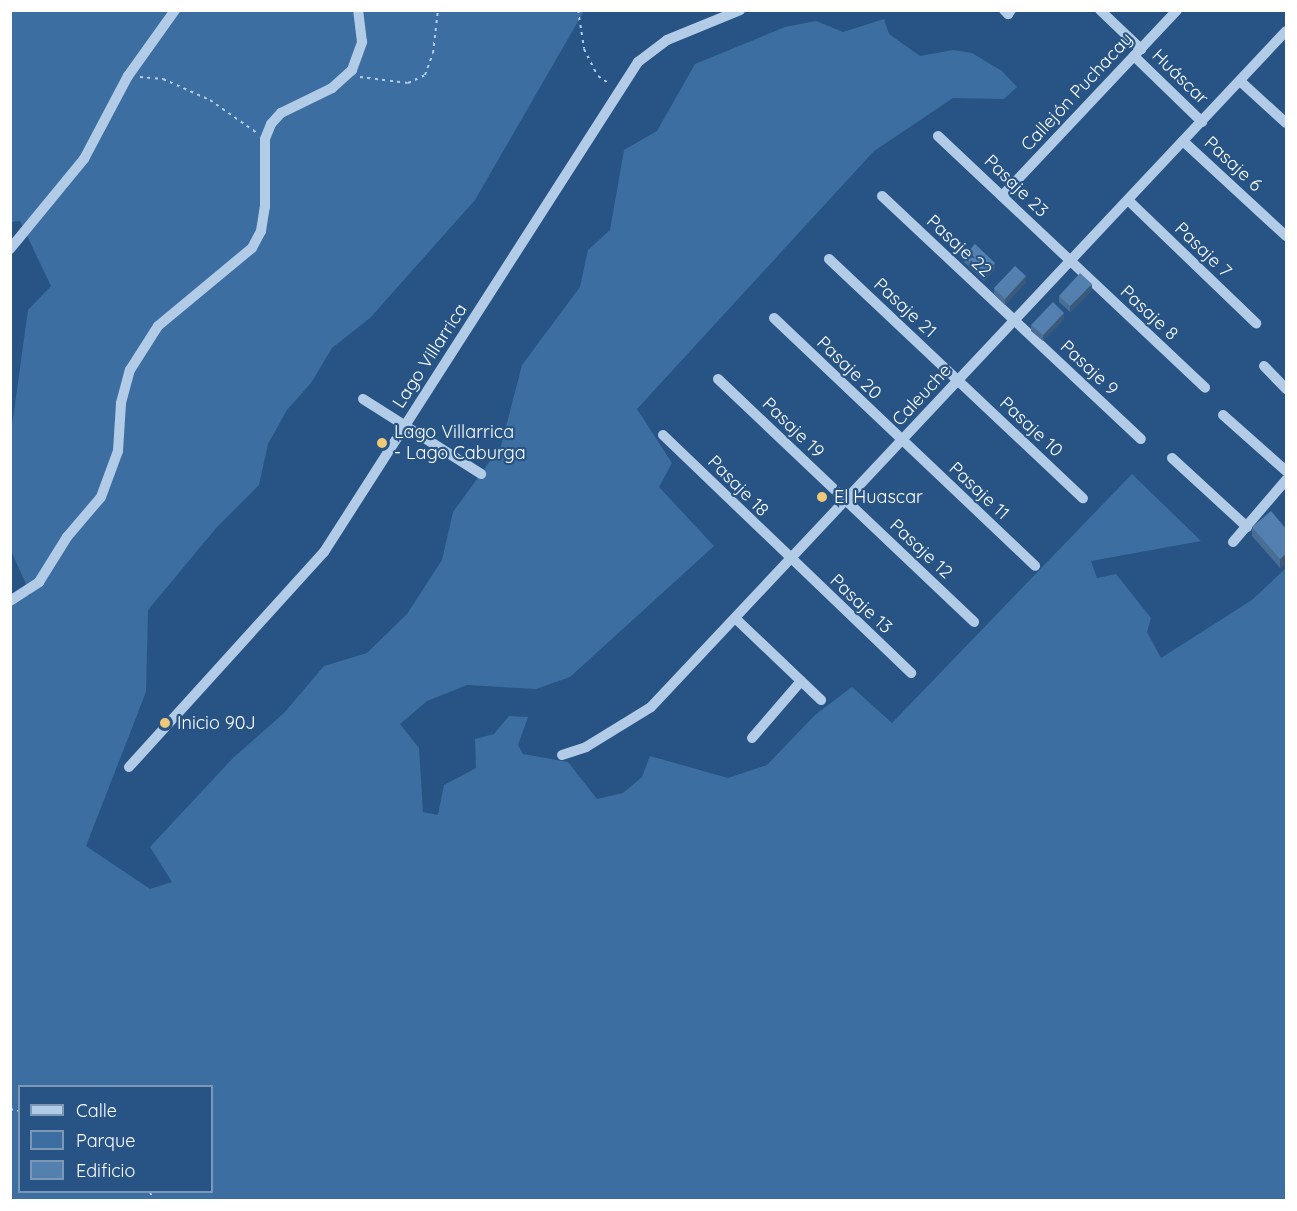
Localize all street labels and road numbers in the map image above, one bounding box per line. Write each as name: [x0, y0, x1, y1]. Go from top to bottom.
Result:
street label: Callejón Puchacay: [1017, 28, 1137, 156]
street label: Huáscar: [1147, 45, 1213, 109]
street label: Pasaje 6: [1200, 132, 1266, 196]
street label: Pasaje 23: [980, 150, 1052, 222]
street label: Pasaje 22: [922, 211, 996, 281]
street label: Pasaje 7: [1170, 218, 1236, 282]
street label: Pasaje 21: [869, 274, 941, 342]
street label: Pasaje 8: [1116, 281, 1182, 345]
street label: Lago Villarrica: [388, 300, 472, 412]
street label: Pasaje 20: [812, 332, 886, 404]
street label: Pasaje 9: [1056, 336, 1122, 400]
street label: Caleuche: [888, 360, 956, 430]
street label: Pasaje 10: [995, 392, 1067, 462]
street label: Pasaje 19: [758, 393, 828, 463]
street label: Pasaje 18: [703, 451, 773, 521]
street label: Pasaje 11: [944, 458, 1014, 524]
street label: Pasaje 12: [885, 515, 957, 583]
street label: Pasaje 13: [825, 570, 897, 638]

